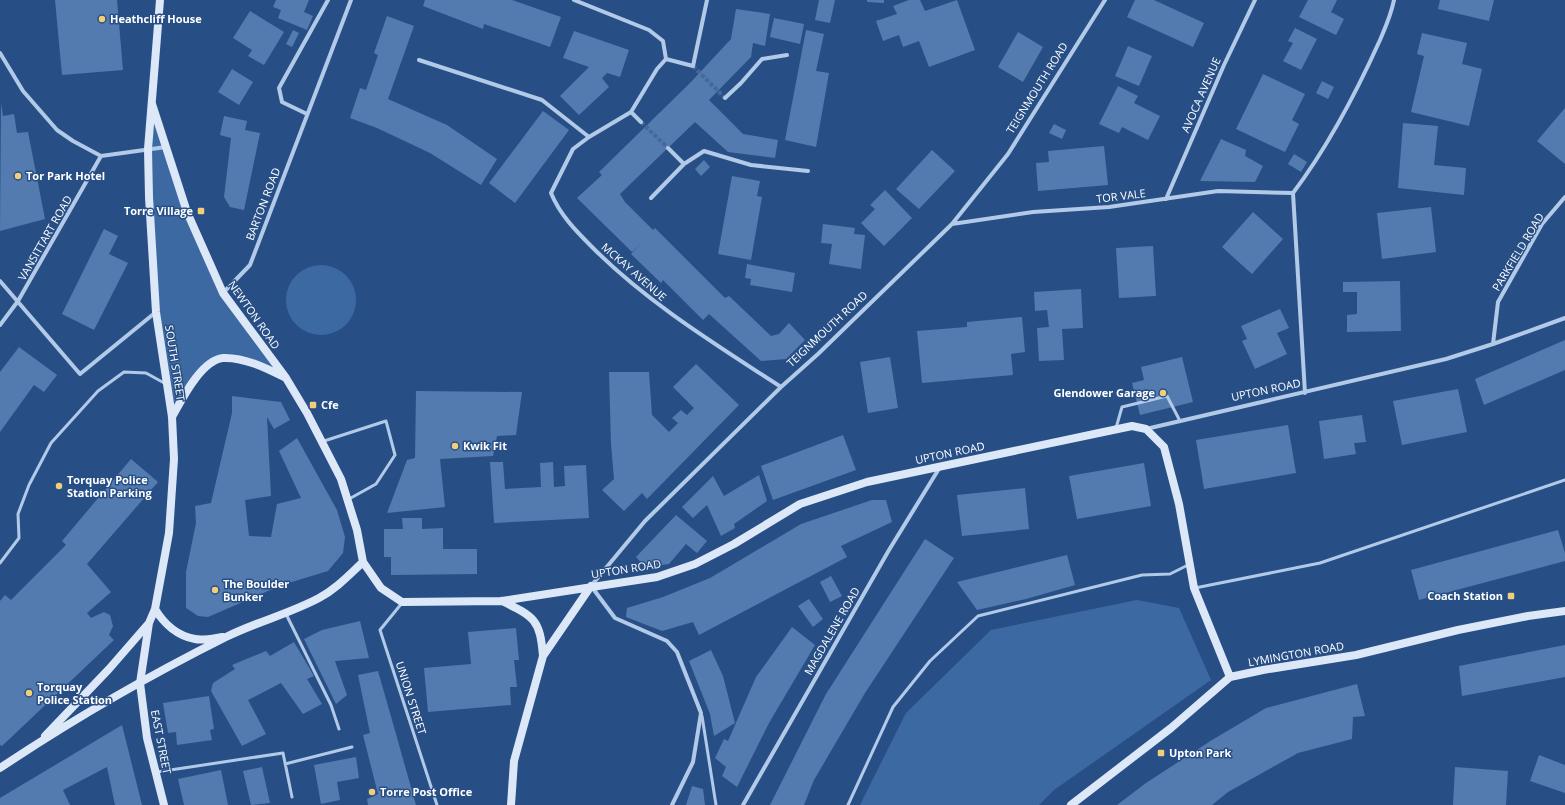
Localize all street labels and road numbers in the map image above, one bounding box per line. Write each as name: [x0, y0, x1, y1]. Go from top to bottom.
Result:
street label: TEIGNMOUTH ROAD: [1002, 39, 1071, 136]
street label: AVOCA AVENUE: [1177, 55, 1224, 135]
street label: BARTON ROAD: [242, 165, 283, 242]
street label: TOR VALE: [1095, 185, 1146, 206]
street label: VANSITTART ROAD: [14, 192, 75, 283]
street label: PARKFIELD ROAD: [1488, 210, 1547, 294]
street label: MCKAY AVENUE: [599, 239, 670, 304]
street label: NEWTON ROAD: [225, 277, 284, 352]
street label: TEIGNMOUTH ROAD: [783, 287, 870, 370]
street label: SOUTH STREET: [162, 324, 189, 402]
street label: UPTON ROAD: [1230, 375, 1302, 404]
street label: UPTON ROAD: [914, 438, 986, 467]
street label: UPTON ROAD: [590, 556, 662, 581]
street label: MAGDALENE ROAD: [800, 584, 863, 677]
street label: LYMINGTON ROAD: [1247, 638, 1345, 669]
street label: UNION STREET: [393, 659, 430, 736]
street label: EAST STREET: [148, 708, 175, 775]

